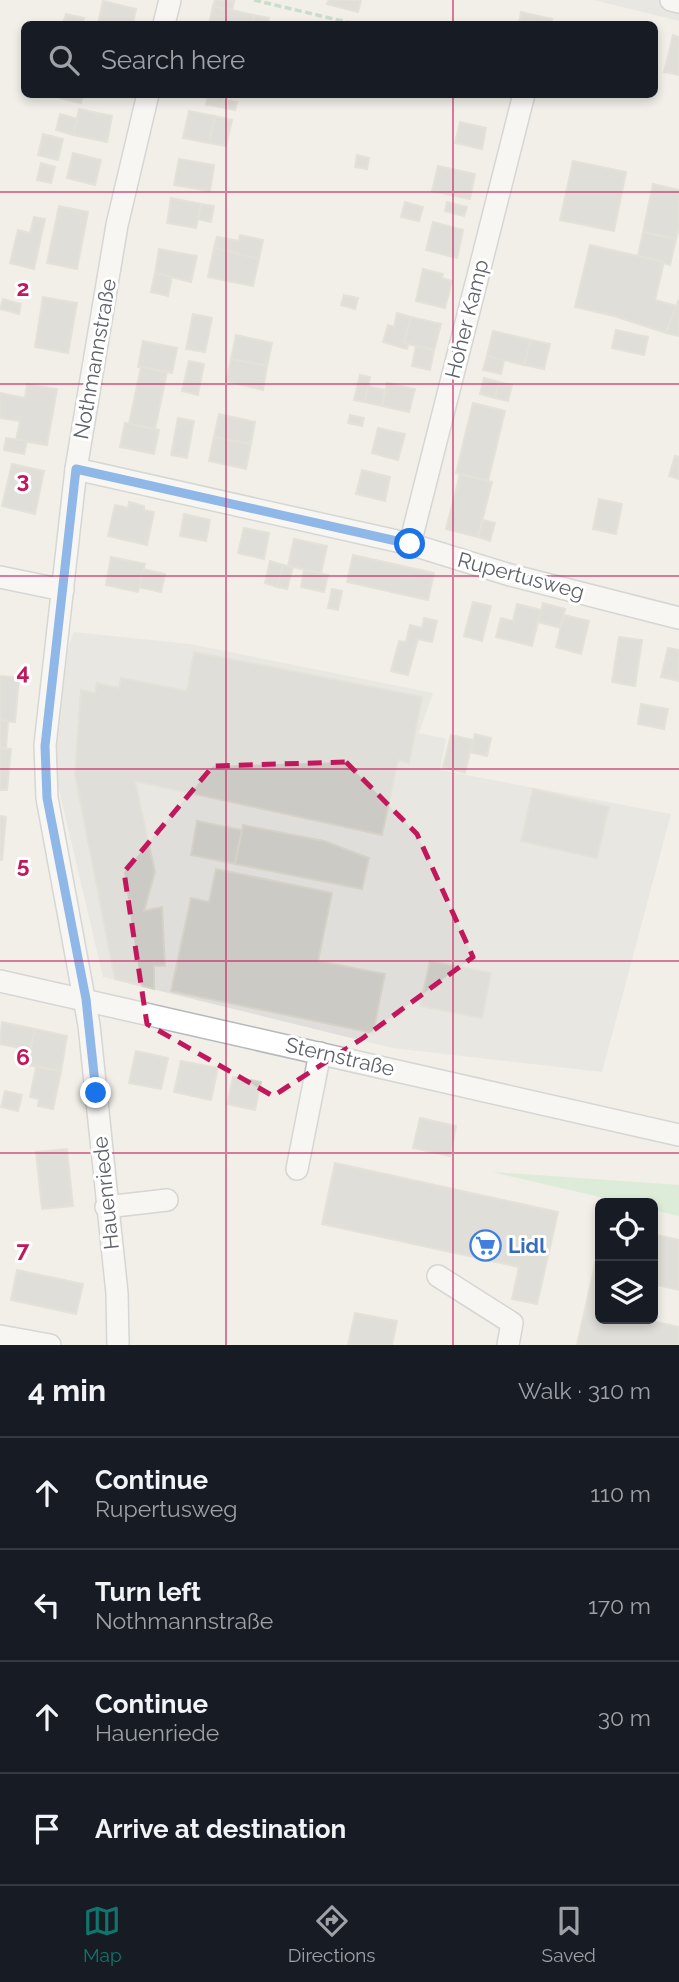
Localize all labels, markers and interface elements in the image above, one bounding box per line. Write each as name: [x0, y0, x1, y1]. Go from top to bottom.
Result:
search box: [21, 21, 658, 98]
icon: search: [45, 41, 83, 79]
text: Search here: [101, 45, 245, 75]
street label: Hoher Kamp: [440, 257, 493, 381]
text: 2: [17, 274, 29, 301]
street label: Nothmannstraße: [68, 277, 121, 441]
text: 3: [17, 466, 29, 493]
route start: [394, 528, 425, 559]
street label: Rupertusweg: [455, 547, 587, 604]
text: 4: [16, 658, 30, 685]
text: 5: [17, 851, 30, 878]
street label: Sternstraße: [283, 1032, 397, 1081]
text: 6: [16, 1043, 30, 1070]
route end: [80, 1077, 111, 1108]
street label: Hauenriede: [87, 1135, 124, 1251]
map controls: [595, 1198, 658, 1324]
button: locate: [595, 1198, 658, 1261]
supermarket icon: Lidl: [468, 1229, 502, 1263]
place label: Lidl: [508, 1233, 546, 1258]
text: 7: [17, 1235, 30, 1262]
button: layers: [595, 1261, 658, 1324]
text: 4 min: [28, 1373, 106, 1408]
text: Walk · 310 m: [518, 1377, 651, 1404]
text: Continue: [95, 1465, 208, 1495]
icon: ahead: [28, 1474, 66, 1512]
text: 110 m: [590, 1480, 651, 1507]
text: Rupertusweg: [95, 1495, 238, 1522]
text: Turn left: [95, 1577, 201, 1607]
icon: left: [28, 1586, 66, 1624]
text: 170 m: [588, 1592, 651, 1619]
text: Nothmannstraße: [95, 1607, 273, 1634]
text: Continue: [95, 1689, 208, 1719]
icon: ahead: [28, 1698, 66, 1736]
text: 30 m: [598, 1704, 651, 1731]
text: Hauenriede: [95, 1719, 219, 1746]
icon: arrive: [28, 1810, 66, 1848]
text: Arrive at destination: [95, 1814, 346, 1844]
tab: Map: [83, 1902, 122, 1966]
tab: Directions: [288, 1902, 376, 1966]
tab: Saved: [542, 1902, 596, 1966]

